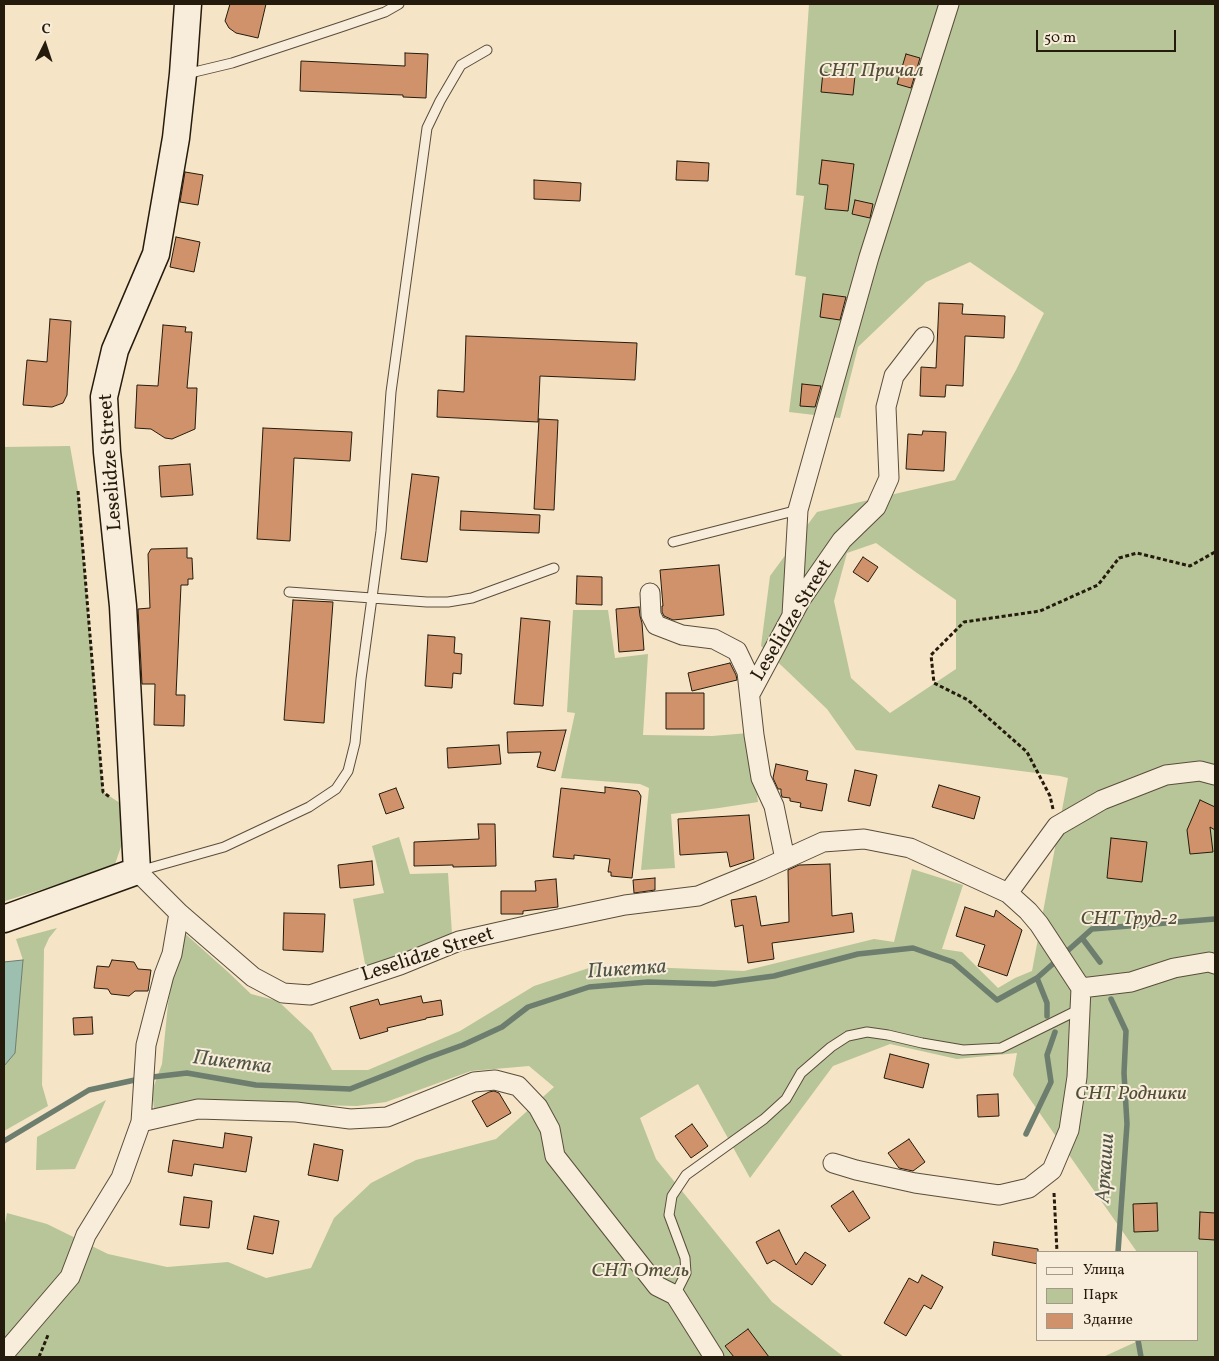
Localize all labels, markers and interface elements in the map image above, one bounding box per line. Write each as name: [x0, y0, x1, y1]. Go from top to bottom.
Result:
north arrow: [20, 20, 70, 70]
text: С: [41, 20, 51, 39]
scale bar: [1039, 20, 1179, 52]
text: 50 m: [1044, 28, 1076, 49]
park label: СНТ Причал: [818, 60, 924, 84]
street label: Leselidze Street: [95, 392, 129, 532]
street label: Leselidze Street: [747, 556, 839, 686]
park label: СНТ Труд-2: [1080, 908, 1178, 932]
street label: Leselidze Street: [359, 923, 497, 989]
water label: Пикетка: [587, 956, 667, 986]
water label: Пикетка: [191, 1047, 273, 1081]
park label: СНТ Родники: [1075, 1083, 1187, 1107]
water label: Аркаши: [1092, 1132, 1122, 1204]
legend: [1036, 1251, 1199, 1341]
park label: СНТ Отель: [591, 1260, 689, 1284]
text: Улица: [1083, 1260, 1125, 1281]
text: Парк: [1083, 1285, 1118, 1306]
text: Здание: [1083, 1310, 1133, 1331]

